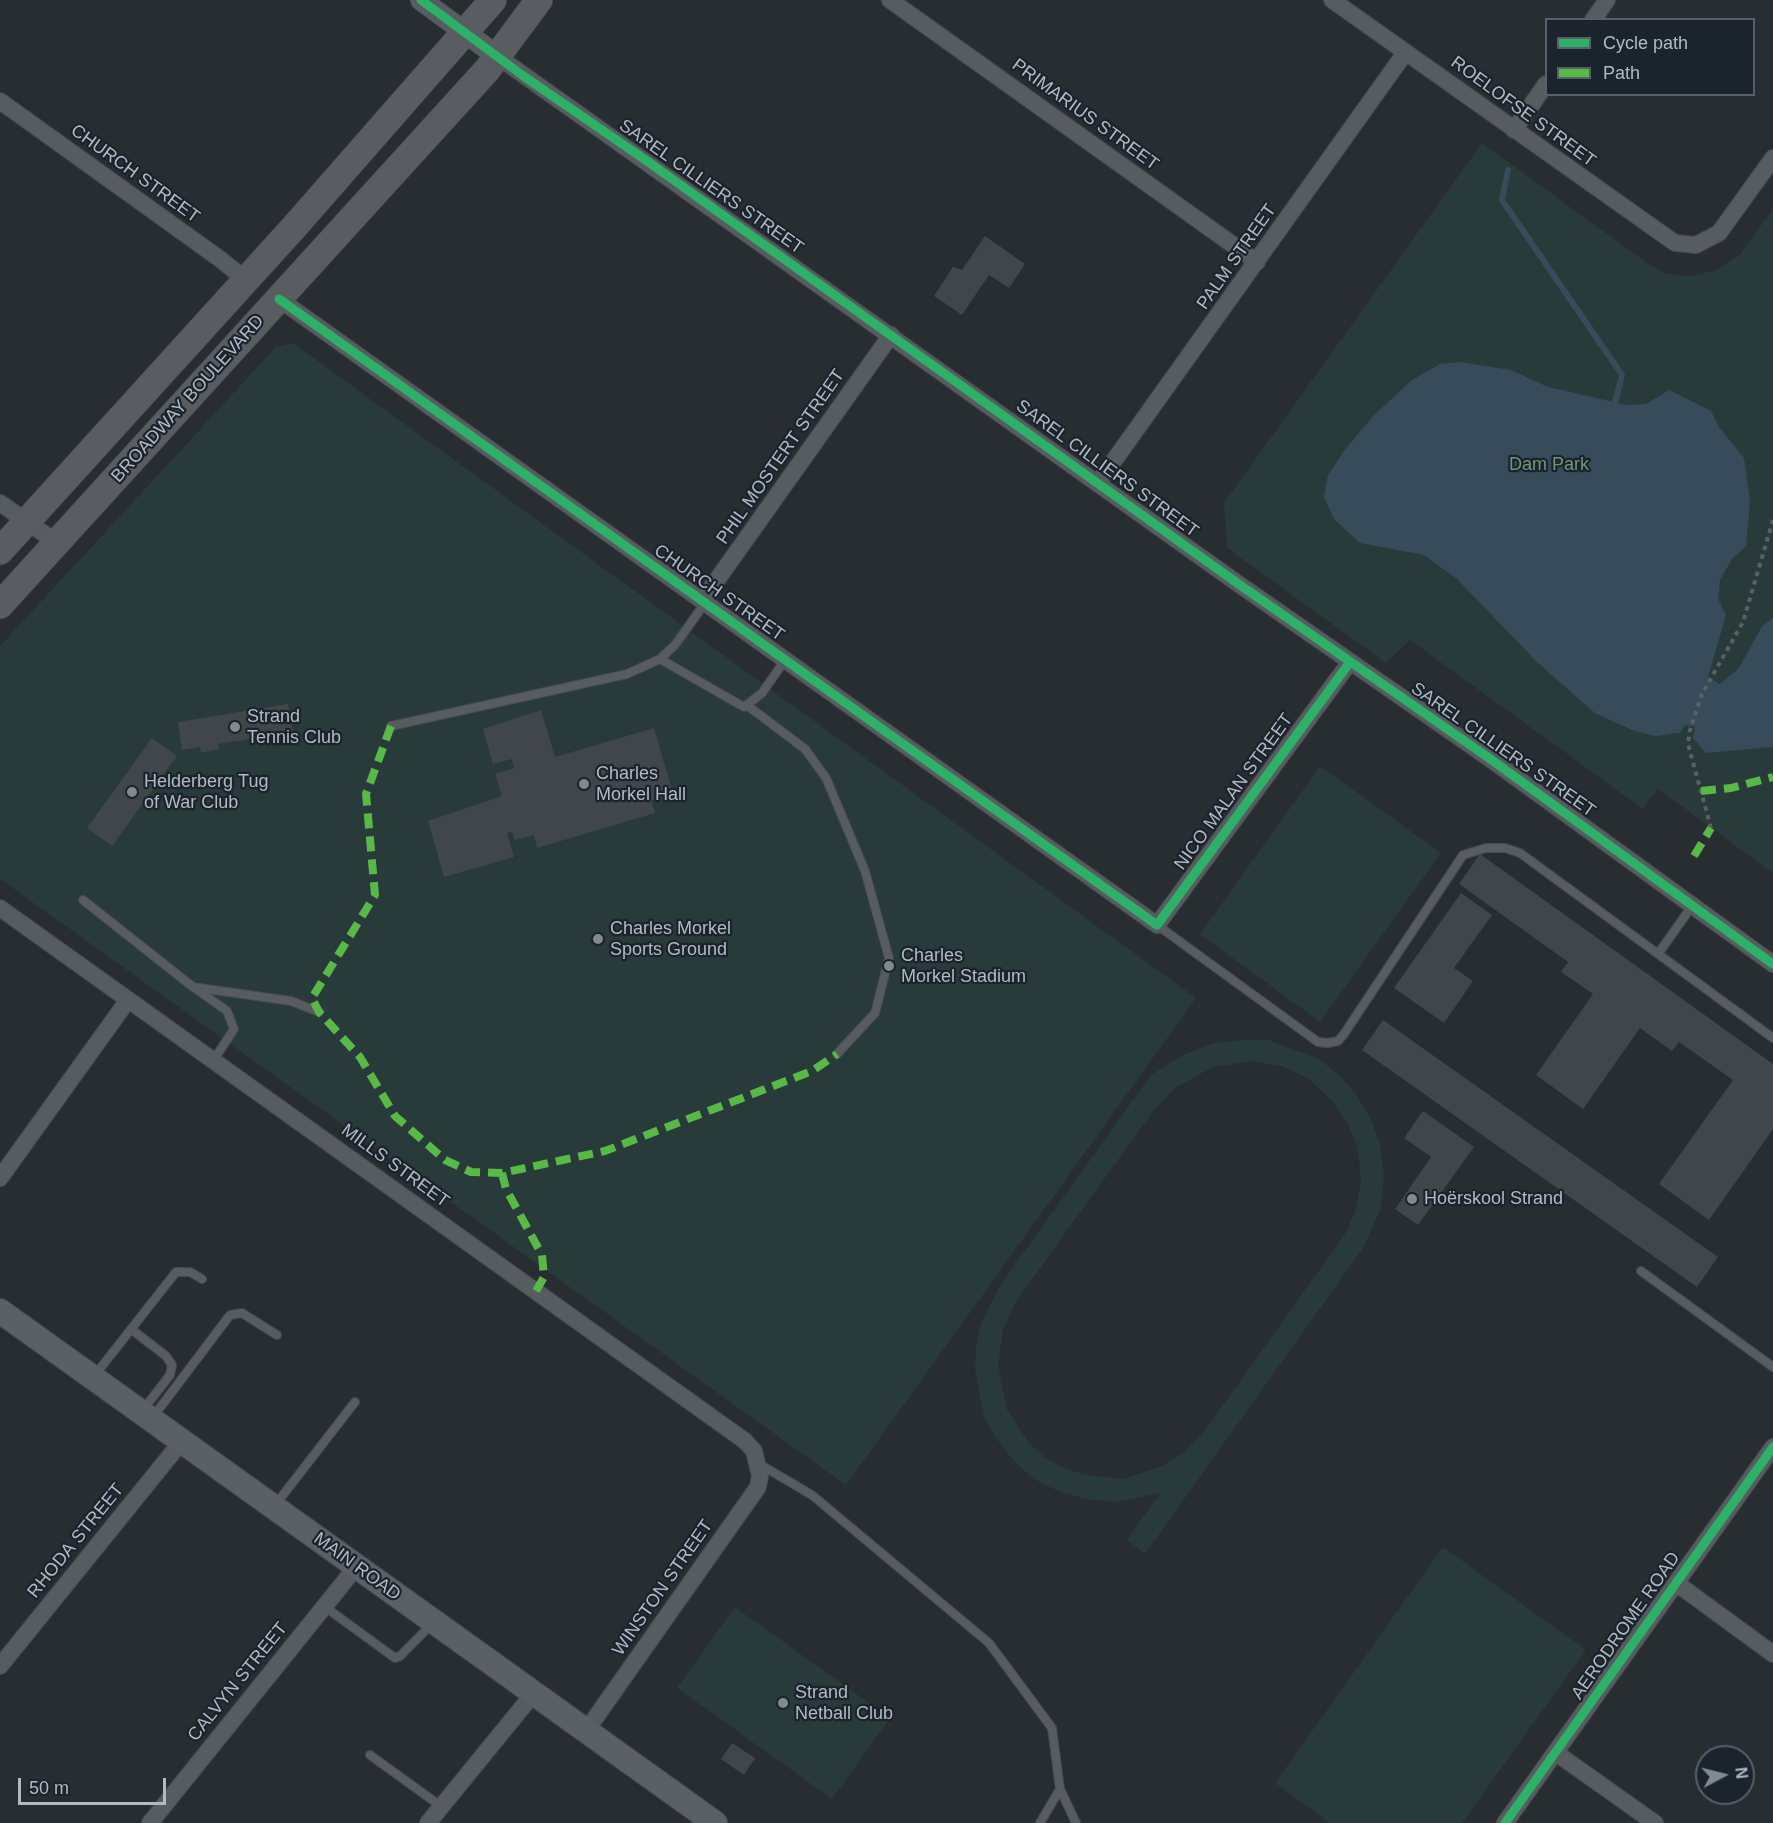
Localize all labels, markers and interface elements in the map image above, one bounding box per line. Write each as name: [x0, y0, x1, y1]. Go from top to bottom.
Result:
legend: [1545, 18, 1755, 96]
text: Cycle path: [1603, 33, 1688, 53]
street label: ROELOFSE STREET: [1446, 52, 1600, 172]
street label: PRIMARIUS STREET: [1007, 55, 1163, 175]
text: Path: [1603, 63, 1640, 83]
street label: SAREL CILLIERS STREET: [615, 115, 807, 259]
street label: CHURCH STREET: [66, 120, 204, 228]
street label: PALM STREET: [1193, 200, 1281, 314]
street label: BROADWAY BOULEVARD: [107, 311, 269, 487]
street label: PHIL MOSTERT STREET: [712, 365, 850, 549]
street label: SAREL CILLIERS STREET: [1012, 396, 1202, 542]
park label: Dam Park: [1509, 454, 1589, 476]
street label: CHURCH STREET: [650, 540, 788, 646]
street label: SAREL CILLIERS STREET: [1407, 678, 1599, 822]
place label: Strand Tennis Club: [247, 706, 341, 748]
street label: NICO MALAN STREET: [1170, 710, 1298, 874]
marker: Strand Tennis Club: [228, 720, 242, 734]
place label: Charles Morkel Hall: [596, 763, 686, 806]
place label: Helderberg Tug of War Club: [144, 771, 268, 814]
marker: Charles Morkel Hall: [577, 777, 591, 791]
marker: Helderberg Tug of War Club: [125, 785, 139, 799]
place label: Charles Morkel Sports Ground: [610, 918, 731, 960]
marker: Charles Morkel Sports Ground: [591, 932, 605, 946]
place label: Charles Morkel Stadium: [901, 945, 1026, 988]
marker: Charles Morkel Stadium: [882, 959, 896, 973]
street label: MILLS STREET: [337, 1120, 453, 1212]
place label: Hoërskool Strand: [1424, 1188, 1563, 1210]
marker: Hoërskool Strand: [1405, 1192, 1419, 1206]
street label: RHODA STREET: [23, 1479, 129, 1603]
street label: WINSTON STREET: [608, 1516, 718, 1660]
street label: MAIN ROAD: [309, 1528, 405, 1606]
street label: AERODROME ROAD: [1567, 1548, 1685, 1704]
street label: CALVYN STREET: [183, 1618, 293, 1746]
place label: Strand Netball Club: [795, 1682, 893, 1724]
marker: Strand Netball Club: [776, 1696, 790, 1710]
north arrow: [1695, 1745, 1755, 1805]
scale bar: [21, 1766, 170, 1804]
text: N: [1732, 1766, 1751, 1780]
text: 50 m: [29, 1778, 69, 1798]

